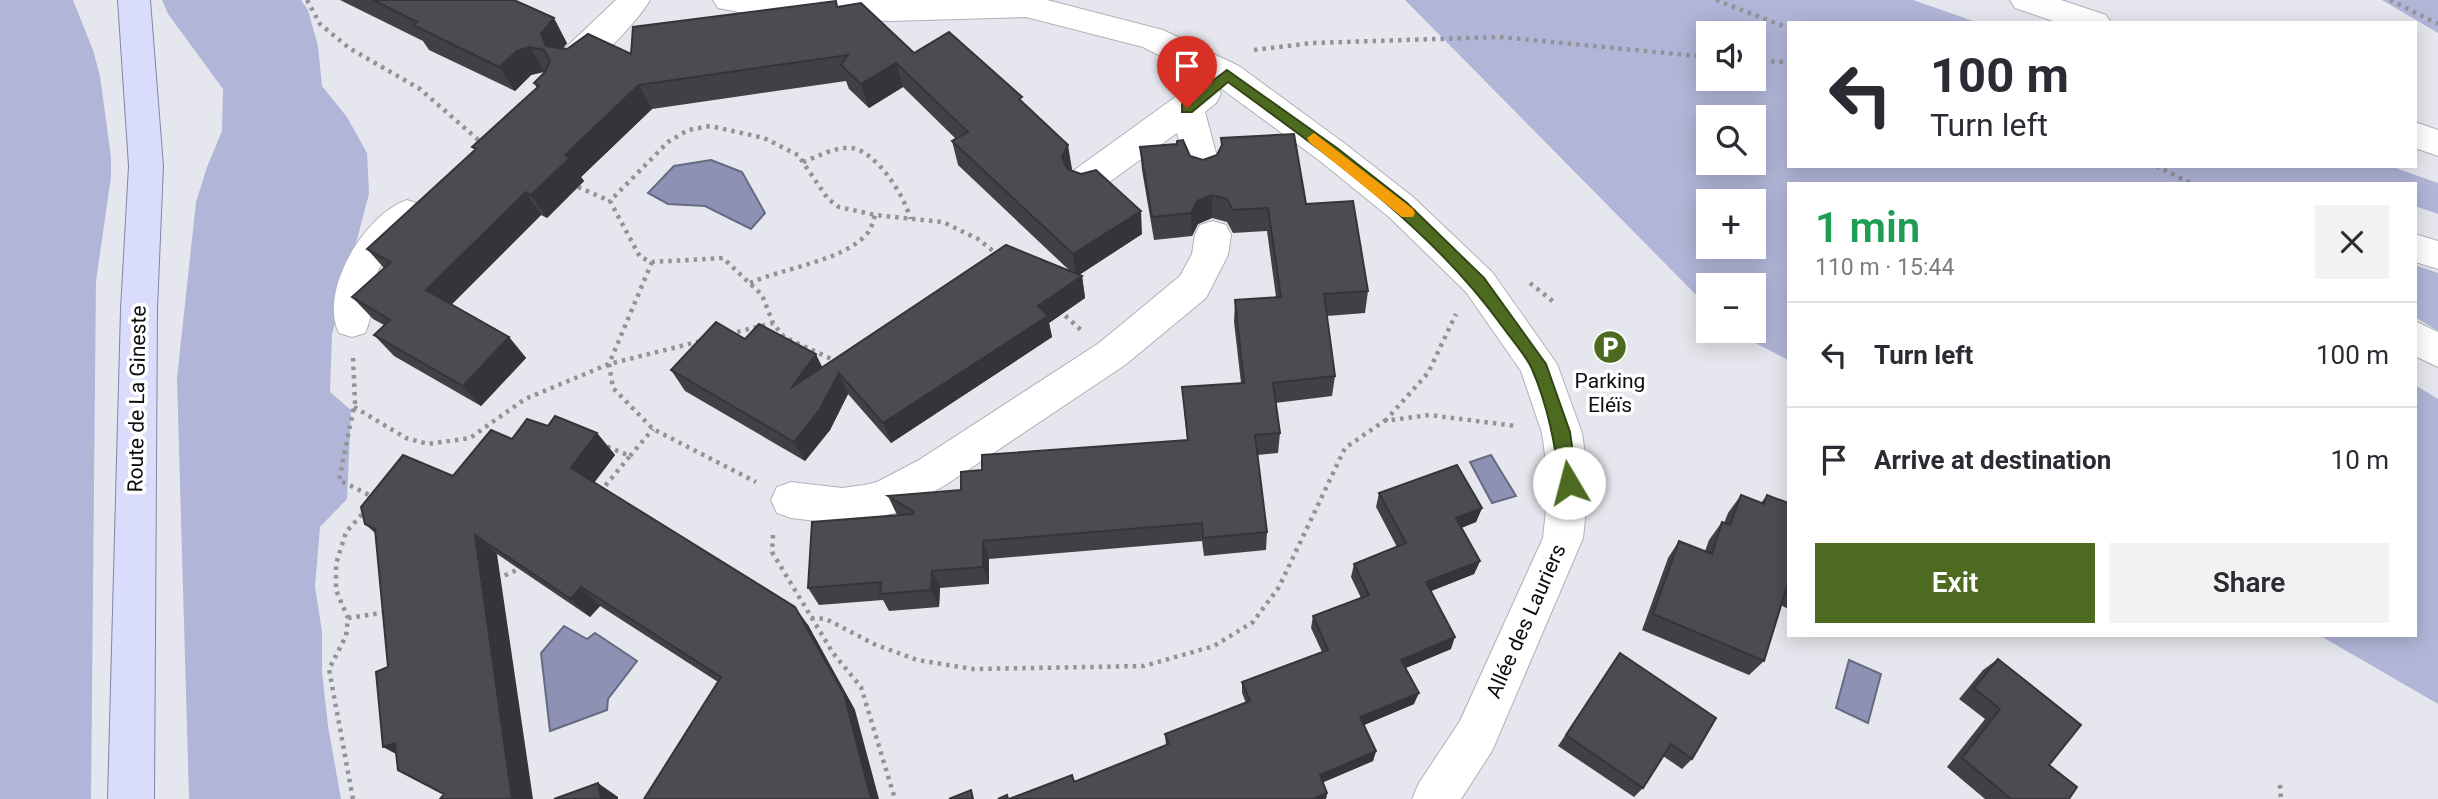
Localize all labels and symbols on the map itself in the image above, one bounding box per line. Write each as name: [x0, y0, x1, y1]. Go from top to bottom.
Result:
pin: [1157, 36, 1217, 108]
street label: Route de La Gineste: [123, 305, 151, 493]
parking icon: Parking Eléïs: [1591, 328, 1629, 366]
place label: Parking Eléïs: [1575, 369, 1645, 417]
position arrow: [1532, 446, 1606, 520]
street label: Allée des Lauriers: [1481, 540, 1571, 702]

